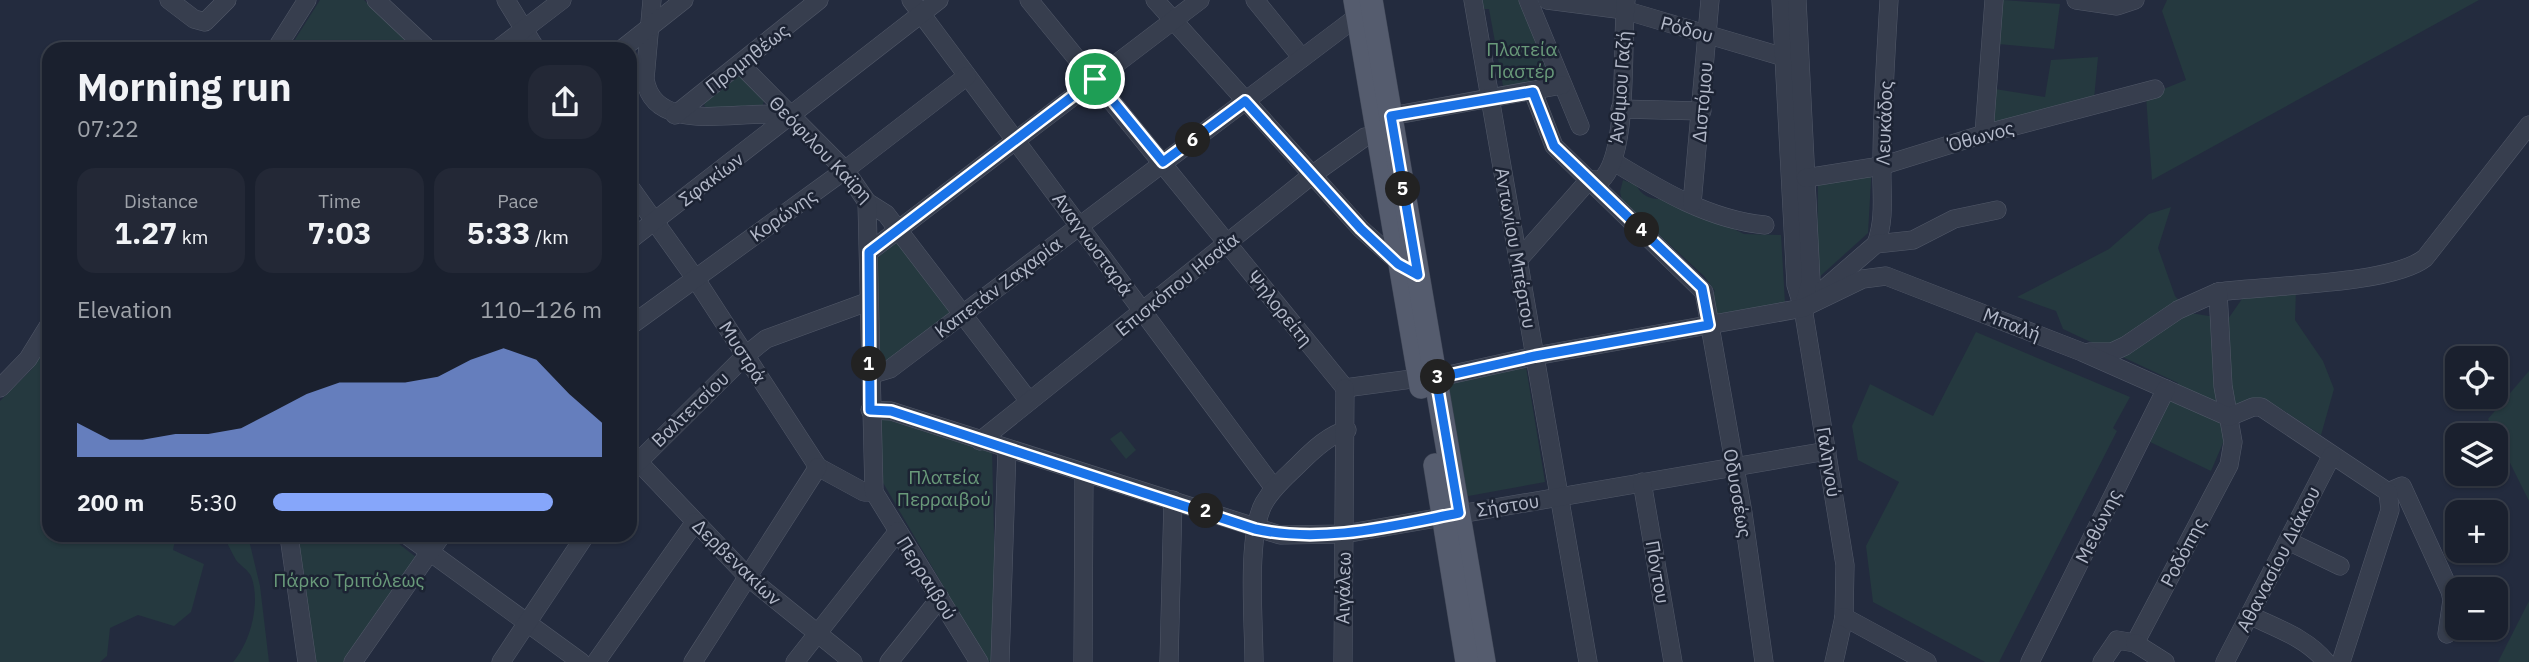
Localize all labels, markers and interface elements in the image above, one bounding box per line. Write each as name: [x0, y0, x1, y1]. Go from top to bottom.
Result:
street label: Ρόδου: [1658, 10, 1716, 48]
street label: Προμηθέως: [700, 18, 794, 98]
street label: Άνθιμου Γαζή: [1604, 30, 1636, 144]
park label: Πλατεία Παστέρ: [1486, 37, 1558, 83]
pin: [1065, 49, 1125, 109]
icon: arrive: [1076, 60, 1114, 98]
street label: Διστόμου: [1687, 61, 1717, 143]
text: Morning run: [77, 62, 292, 111]
button: share: [528, 65, 602, 139]
street label: Λευκάδος: [1871, 80, 1897, 166]
street label: Θεόφιλου Καϊρη: [764, 91, 878, 207]
text: 07:22: [77, 113, 139, 143]
street label: Όθωνος: [1944, 115, 2017, 157]
pin: 6: [1176, 122, 1210, 158]
text: 6: [1187, 127, 1198, 151]
street label: Σφακίων: [674, 147, 748, 211]
street label: Αντωνίου Μπέρτου: [1490, 166, 1542, 330]
pin: 5: [1386, 172, 1420, 206]
text: 5: [1397, 176, 1408, 200]
street label: Κορώνης: [745, 183, 821, 247]
street label: Αναγνωσταρά: [1047, 188, 1139, 300]
text: Distance: [124, 189, 198, 213]
text: Time: [318, 189, 361, 213]
text: Pace: [497, 189, 539, 213]
pin: 4: [1624, 212, 1660, 247]
text: 1.27: [114, 213, 177, 252]
text: 7:03: [308, 213, 371, 252]
text: 5:33: [467, 213, 531, 252]
text: 4: [1636, 217, 1647, 241]
text: km: [177, 225, 208, 249]
text: /km: [531, 225, 569, 249]
street label: Επισκόπου Ησαΐα: [1110, 227, 1244, 341]
street label: Καπετάν Ζαχαρία: [930, 231, 1066, 343]
street label: Ψηλορείτη: [1242, 265, 1318, 351]
text: Elevation: [77, 294, 172, 324]
text: 110–126 m: [480, 294, 602, 324]
street label: Μπαλή: [1980, 302, 2044, 346]
street label: Μυστρά: [714, 316, 772, 388]
pin: 1: [852, 346, 886, 382]
map controls: [2445, 346, 2508, 640]
button: locate: [2445, 346, 2508, 409]
text: 1: [863, 351, 874, 375]
pin: 3: [1420, 360, 1456, 394]
text: 3: [1432, 364, 1443, 388]
street label: Βαλτετσίου: [646, 366, 734, 452]
button: layers: [2445, 423, 2508, 486]
street label: Γαληνού: [1812, 425, 1846, 499]
street label: Οδυσσέως: [1718, 447, 1758, 539]
park label: Πλατεία Περραιβού: [897, 465, 991, 511]
street label: Αθανασίου Διάκου: [2231, 482, 2325, 636]
street label: Μεθώνης: [2070, 485, 2126, 567]
text: 200 m: [77, 487, 144, 517]
text: 5:30: [189, 487, 237, 517]
street label: Σήστου: [1475, 488, 1541, 522]
pin: 2: [1188, 494, 1224, 528]
text: 2: [1200, 498, 1211, 522]
button: +: [2445, 500, 2508, 563]
street label: Ροδόπης: [2155, 513, 2211, 591]
street label: Δερβενακίων: [687, 514, 787, 611]
street label: Περραιβού: [892, 532, 962, 624]
street label: Πόντου: [1641, 538, 1675, 606]
street label: Αιγάλεω: [1330, 551, 1356, 625]
park label: Πάρκο Τριπόλεως: [273, 568, 425, 592]
button: −: [2445, 577, 2508, 640]

